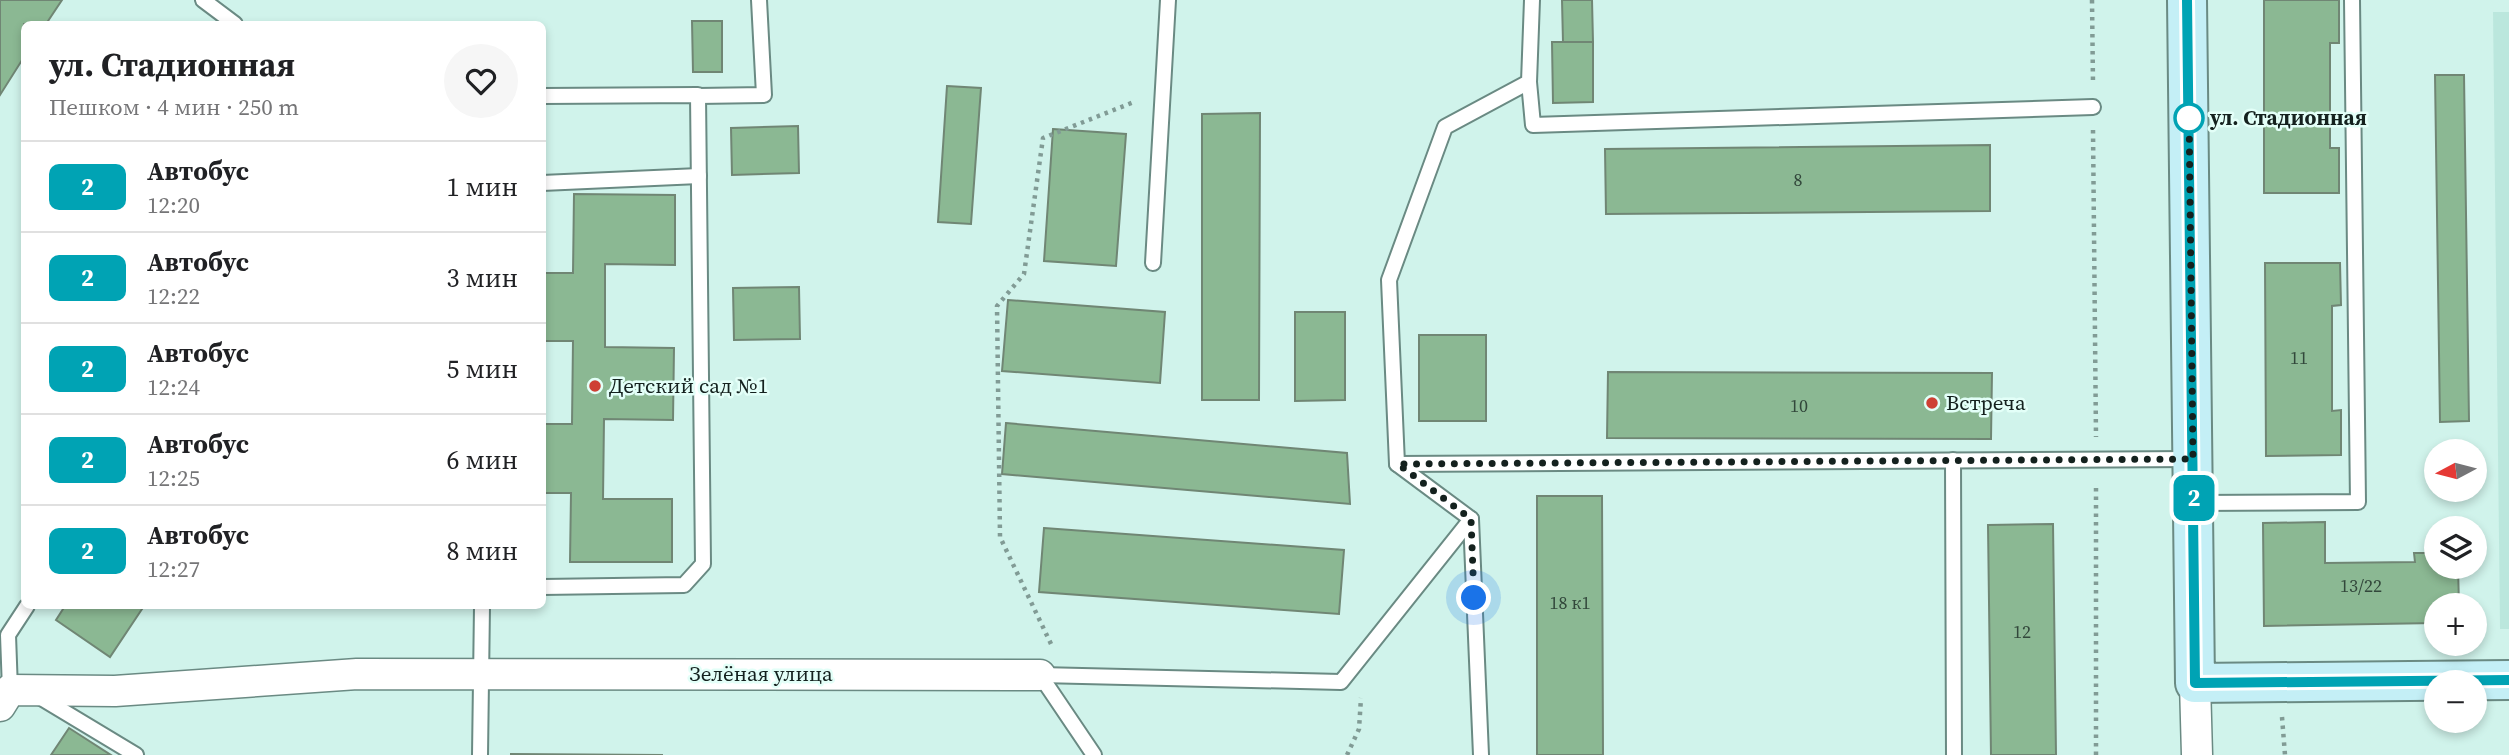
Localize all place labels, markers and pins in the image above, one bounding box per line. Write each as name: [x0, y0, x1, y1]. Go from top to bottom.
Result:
marker: ул. Стадионная: [2174, 103, 2204, 133]
place label: ул. Стадионная: [2209, 103, 2367, 132]
place label: Детский сад №1: [609, 371, 768, 400]
marker: Детский сад №1: [587, 378, 603, 394]
place label: Встреча: [1946, 388, 2026, 417]
marker: Встреча: [1924, 395, 1940, 411]

